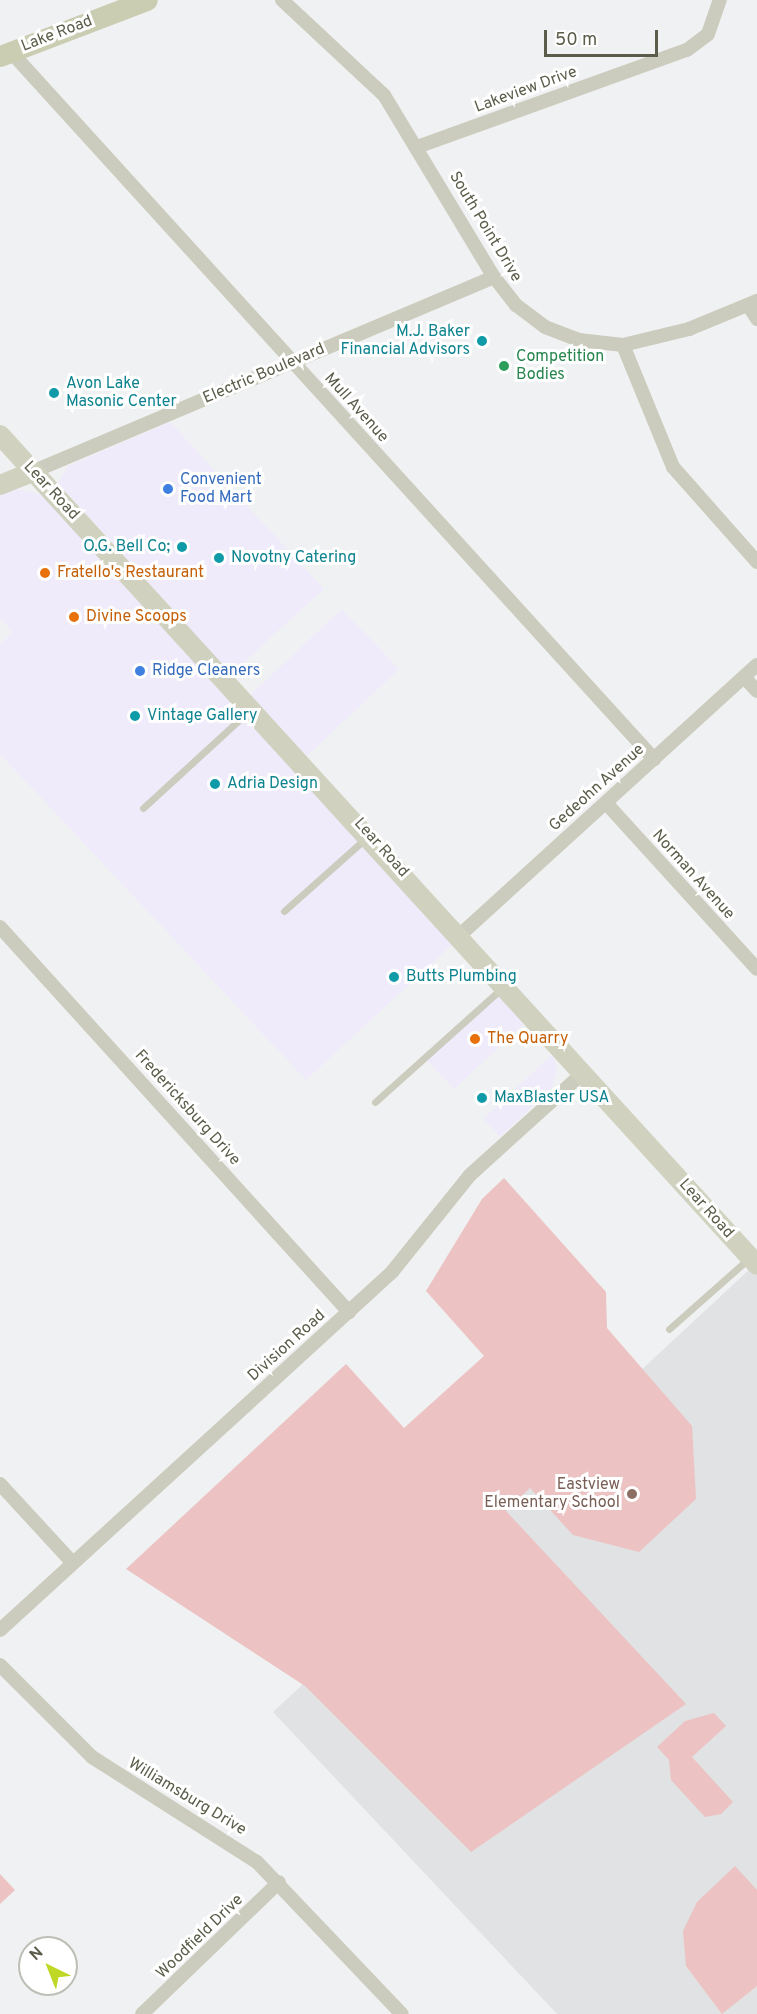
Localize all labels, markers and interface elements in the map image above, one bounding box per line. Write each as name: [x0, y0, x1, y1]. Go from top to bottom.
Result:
street label: Lake Road: [19, 12, 95, 56]
scale bar: [547, 18, 661, 56]
text: 50 m: [555, 29, 597, 52]
street label: Lakeview Drive: [472, 63, 580, 117]
street label: South Point Drive: [444, 168, 526, 286]
place label: M.J. Baker Financial Advisors: [340, 322, 470, 360]
marker: M.J. Baker Financial Advisors: [475, 334, 489, 348]
street label: Electric Boulevard: [200, 340, 328, 408]
place label: Competition Bodies: [516, 347, 604, 385]
marker: Competition Bodies: [497, 359, 511, 373]
street label: Mull Avenue: [320, 369, 392, 447]
place label: Avon Lake Masonic Center: [66, 374, 177, 412]
marker: Avon Lake Masonic Center: [47, 386, 61, 400]
street label: Lear Road: [19, 458, 83, 524]
place label: Convenient Food Mart: [180, 470, 262, 508]
marker: Convenient Food Mart: [161, 482, 175, 496]
place label: O.G. Bell Co;: [83, 537, 170, 557]
marker: O.G. Bell Co;: [175, 540, 189, 554]
place label: Novotny Catering: [231, 548, 356, 568]
marker: Novotny Catering: [212, 551, 226, 565]
place label: Fratello's Restaurant: [57, 563, 204, 583]
marker: Fratello's Restaurant: [38, 566, 52, 580]
place label: Divine Scoops: [86, 607, 187, 627]
marker: Divine Scoops: [67, 610, 81, 624]
place label: Ridge Cleaners: [152, 661, 260, 681]
marker: Ridge Cleaners: [133, 664, 147, 678]
place label: Vintage Gallery: [147, 706, 258, 726]
marker: Vintage Gallery: [128, 709, 142, 723]
street label: Gedeohn Avenue: [545, 740, 649, 836]
place label: Adria Design: [227, 774, 318, 794]
marker: Adria Design: [208, 777, 222, 791]
street label: Lear Road: [349, 814, 413, 882]
street label: Norman Avenue: [647, 826, 739, 924]
place label: Butts Plumbing: [406, 967, 517, 987]
marker: Butts Plumbing: [387, 970, 401, 984]
place label: The Quarry: [487, 1029, 568, 1049]
marker: The Quarry: [468, 1032, 482, 1046]
street label: Fredericksburg Drive: [130, 1046, 244, 1170]
place label: MaxBlaster USA: [494, 1088, 609, 1108]
marker: MaxBlaster USA: [475, 1091, 489, 1105]
street label: Lear Road: [674, 1175, 738, 1243]
street label: Division Road: [244, 1306, 330, 1386]
place label: Eastview Elementary School: [484, 1475, 620, 1513]
marker: Eastview Elementary School: [625, 1487, 639, 1501]
street label: Williamsburg Drive: [125, 1754, 249, 1840]
street label: Woodfield Drive: [153, 1891, 247, 1983]
north arrow: [18, 1936, 78, 1996]
text: N: [26, 1943, 48, 1966]

